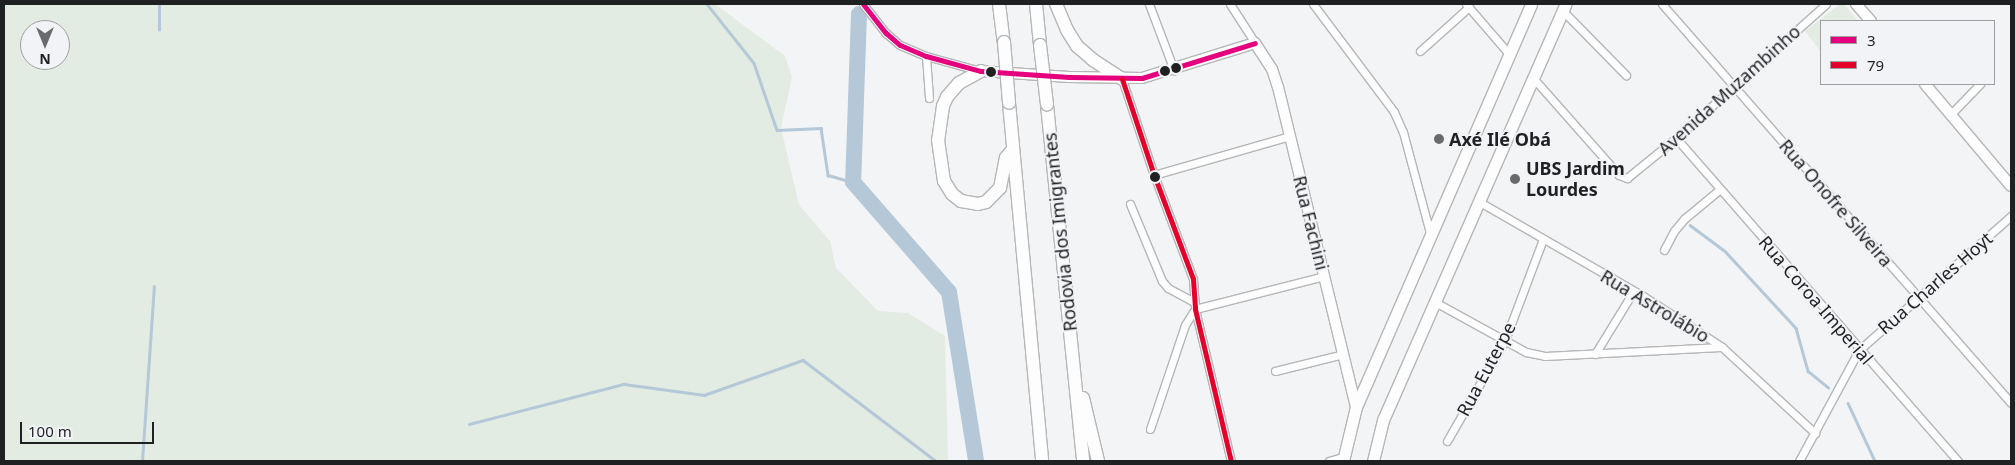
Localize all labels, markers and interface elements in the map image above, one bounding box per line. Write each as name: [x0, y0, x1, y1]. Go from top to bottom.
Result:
north arrow: [20, 20, 70, 70]
street label: Avenida Muzambinho: [1653, 20, 1805, 160]
legend: [1820, 20, 1995, 85]
text: 3: [1867, 30, 1876, 50]
text: N: [39, 50, 51, 69]
text: 79: [1867, 55, 1884, 75]
unlabelled marker: [1171, 63, 1181, 73]
unlabelled marker: [1160, 66, 1170, 76]
unlabelled marker: [986, 67, 996, 77]
place label: Axé Ilé Obá: [1449, 128, 1551, 150]
street label: Rodovia dos Imigrantes: [1039, 132, 1081, 332]
marker: Axé Ilé Obá: [1433, 133, 1445, 145]
street label: Rua Onofre Silveira: [1775, 135, 1897, 271]
place label: UBS Jardim Lourdes: [1526, 158, 1625, 200]
unlabelled marker: [1150, 172, 1160, 182]
marker: UBS Jardim Lourdes: [1508, 172, 1522, 186]
street label: Rua Fachini: [1289, 173, 1333, 273]
street label: Rua Charles Hoyt: [1873, 227, 1997, 339]
street label: Rua Coroa Imperial: [1754, 231, 1878, 369]
street label: Rua Astrolábio: [1597, 265, 1713, 347]
street label: Rua Euterpe: [1452, 318, 1520, 420]
scale bar: [22, 412, 156, 444]
text: 100 m: [28, 421, 72, 441]

